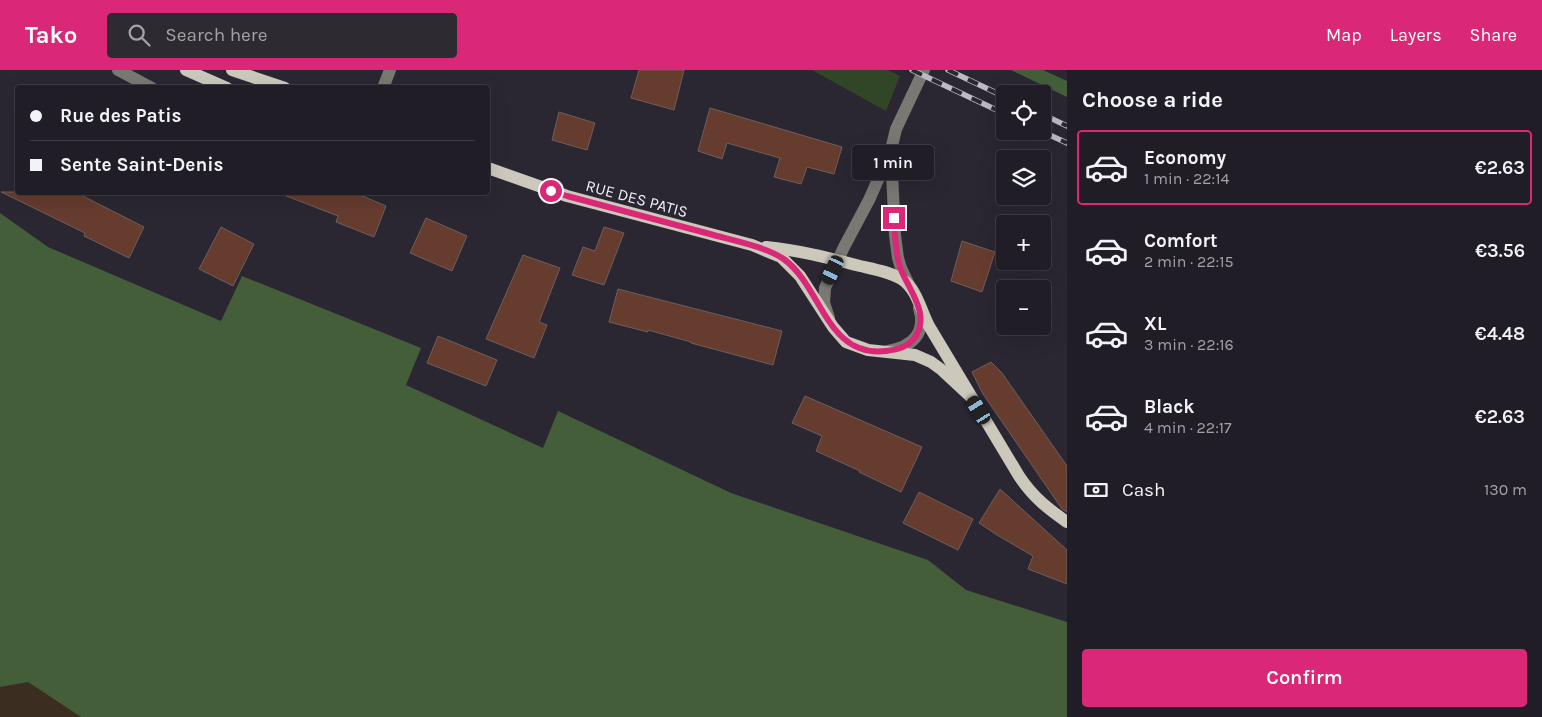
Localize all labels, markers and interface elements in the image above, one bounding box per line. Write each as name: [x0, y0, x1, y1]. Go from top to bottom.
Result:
search box: [107, 13, 457, 58]
text: Tako: [25, 21, 77, 49]
icon: search: [125, 21, 153, 49]
text: Search here: [165, 24, 268, 46]
text: Map: [1326, 24, 1362, 46]
text: Layers: [1390, 24, 1442, 46]
text: Share: [1470, 24, 1517, 46]
map controls: [996, 85, 1051, 335]
button: locate: [996, 85, 1051, 140]
text: Choose a ride: [1082, 87, 1223, 113]
text: Rue des Patis: [60, 105, 181, 127]
icon: car: [1084, 145, 1129, 190]
callout: 1 min: [853, 146, 935, 180]
text: Economy: [1144, 147, 1226, 169]
button: layers: [996, 150, 1051, 205]
text: 1 min: [873, 153, 913, 172]
text: Sente Saint-Denis: [60, 154, 224, 176]
text: €2.63: [1475, 157, 1525, 179]
text: 1 min · 22:14: [1144, 169, 1229, 188]
street label: RUE DES PATIS: [584, 176, 690, 221]
route start: [540, 180, 562, 202]
route end: [883, 207, 905, 229]
button: +: [996, 215, 1051, 270]
icon: car: [1084, 228, 1129, 273]
text: Comfort: [1144, 230, 1218, 252]
text: €3.56: [1475, 240, 1525, 262]
text: 2 min · 22:15: [1144, 252, 1233, 271]
car: [819, 253, 846, 287]
button: −: [996, 280, 1051, 335]
icon: car: [1084, 311, 1129, 356]
text: XL: [1144, 313, 1166, 335]
text: €4.48: [1475, 323, 1525, 345]
text: 3 min · 22:16: [1144, 335, 1234, 354]
car: [964, 393, 993, 427]
icon: car: [1084, 394, 1129, 439]
text: Black: [1144, 396, 1195, 418]
text: €2.63: [1475, 406, 1525, 428]
text: 4 min · 22:17: [1144, 418, 1232, 437]
icon: cash: [1082, 476, 1110, 504]
text: Cash: [1122, 479, 1166, 501]
text: 130 m: [1484, 480, 1527, 499]
button: Confirm: [1082, 649, 1527, 707]

